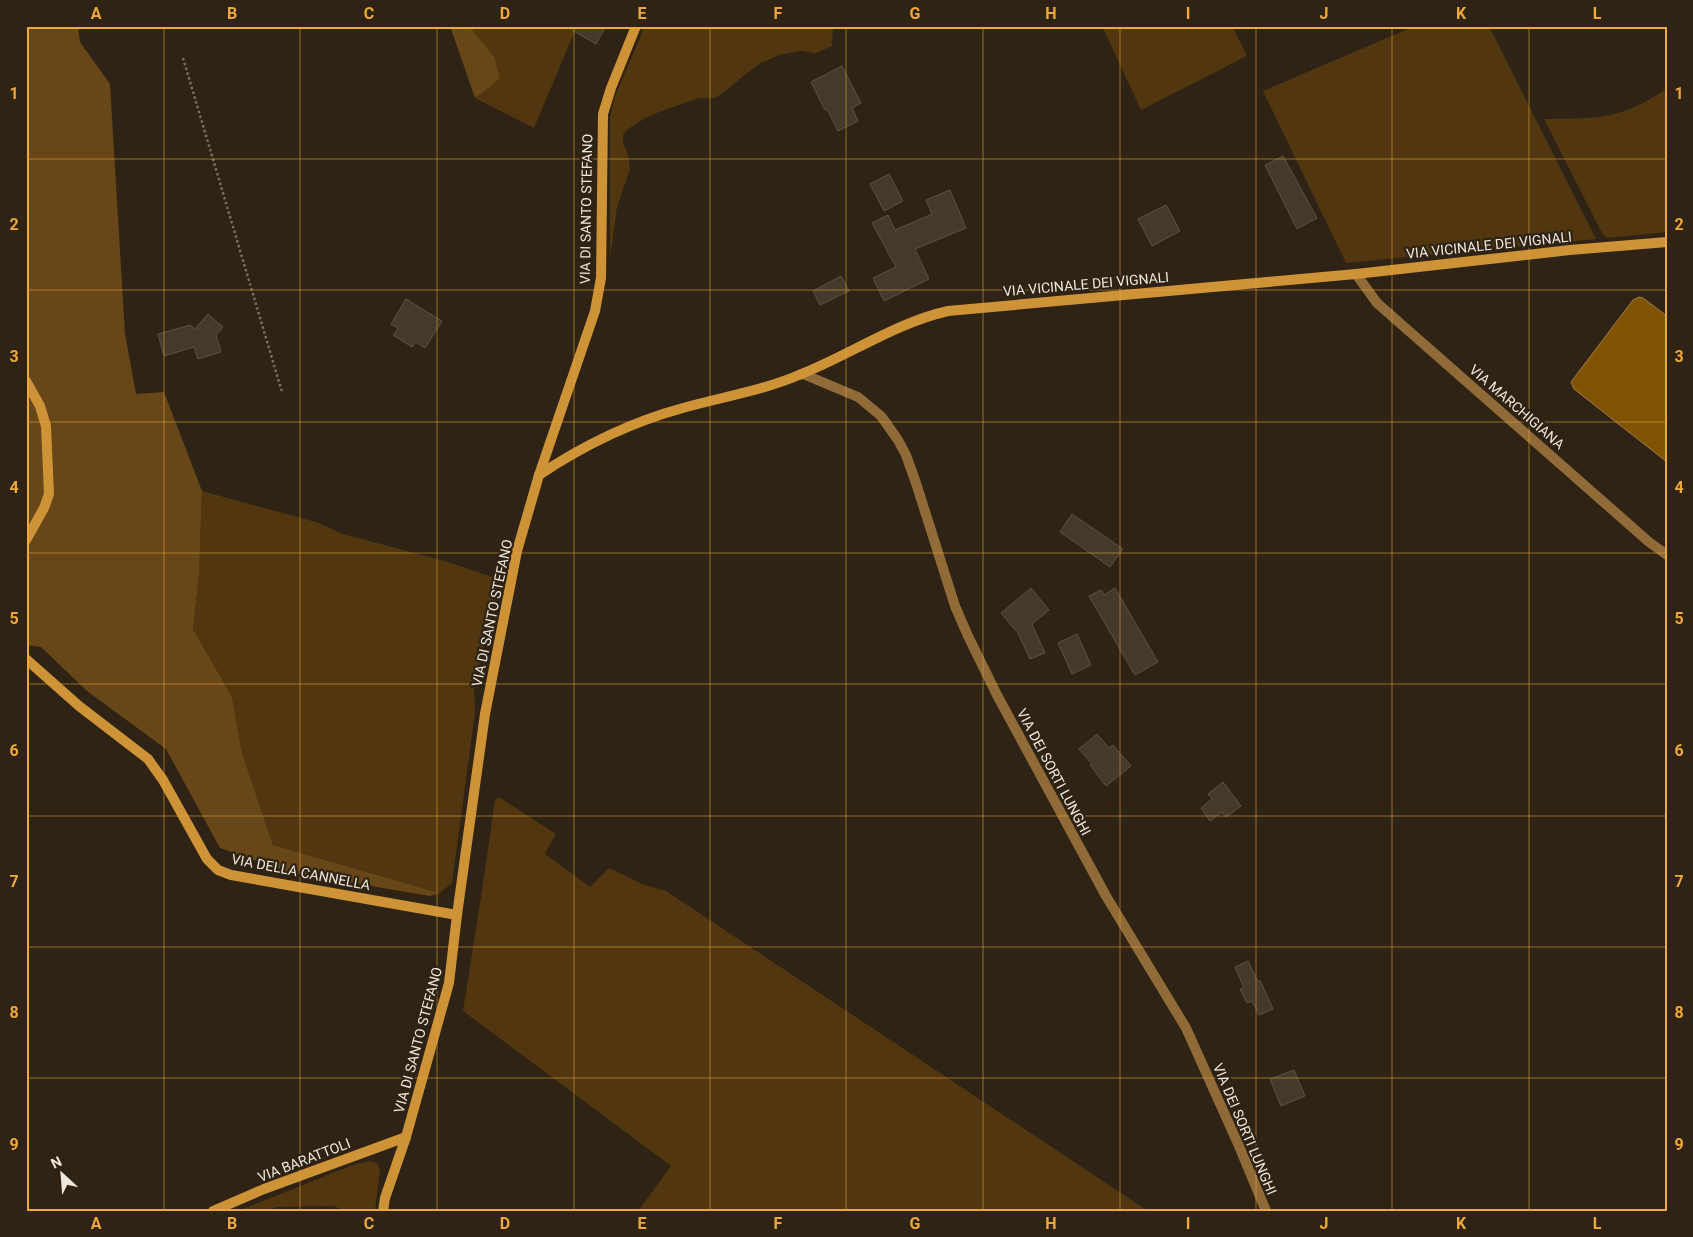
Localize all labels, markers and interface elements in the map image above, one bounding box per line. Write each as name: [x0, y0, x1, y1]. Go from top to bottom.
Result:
text: A: [91, 4, 102, 23]
text: B: [227, 4, 237, 23]
text: C: [364, 4, 374, 23]
text: D: [500, 4, 510, 23]
text: E: [638, 4, 647, 23]
text: F: [774, 4, 783, 23]
text: G: [910, 4, 921, 23]
text: H: [1045, 4, 1057, 23]
text: I: [1186, 4, 1190, 23]
text: J: [1320, 4, 1328, 23]
text: K: [1456, 4, 1467, 23]
text: L: [1593, 4, 1602, 23]
text: 1: [9, 84, 19, 103]
text: 1: [1674, 84, 1684, 103]
street label: VIA DI SANTO STEFANO: [577, 134, 595, 284]
text: 2: [9, 215, 19, 234]
text: 2: [1674, 215, 1684, 234]
street label: VIA VICINALE DEI VIGNALI: [1405, 228, 1573, 262]
street label: VIA VICINALE DEI VIGNALI: [1002, 269, 1170, 299]
text: 3: [9, 347, 19, 366]
text: 3: [1674, 347, 1684, 366]
street label: VIA MARCHIGIANA: [1466, 361, 1568, 453]
text: 4: [9, 478, 19, 497]
text: 4: [1674, 478, 1684, 497]
street label: VIA DI SANTO STEFANO: [469, 538, 515, 688]
text: 5: [9, 609, 19, 628]
text: 5: [1674, 609, 1684, 628]
street label: VIA DEI SORTI LUNGHI: [1014, 706, 1094, 838]
text: 6: [9, 741, 19, 760]
text: 6: [1674, 741, 1684, 760]
street label: VIA DELLA CANNELLA: [230, 851, 372, 893]
text: 7: [9, 872, 19, 891]
text: 7: [1674, 872, 1684, 891]
street label: VIA DI SANTO STEFANO: [391, 965, 445, 1115]
text: 8: [9, 1003, 19, 1022]
text: 8: [1674, 1003, 1684, 1022]
street label: VIA DEI SORTI LUNGHI: [1210, 1061, 1280, 1197]
text: 9: [9, 1135, 19, 1154]
street label: VIA BARATTOLI: [255, 1135, 353, 1185]
text: 9: [1674, 1135, 1684, 1154]
north arrow: [38, 1150, 88, 1200]
text: N: [48, 1153, 64, 1172]
text: A: [91, 1214, 102, 1233]
text: B: [227, 1214, 237, 1233]
text: C: [364, 1214, 374, 1233]
text: D: [500, 1214, 510, 1233]
text: E: [638, 1214, 647, 1233]
text: F: [774, 1214, 783, 1233]
text: G: [910, 1214, 921, 1233]
text: H: [1045, 1214, 1057, 1233]
text: I: [1186, 1214, 1190, 1233]
text: J: [1320, 1214, 1328, 1233]
text: K: [1456, 1214, 1467, 1233]
text: L: [1593, 1214, 1602, 1233]

